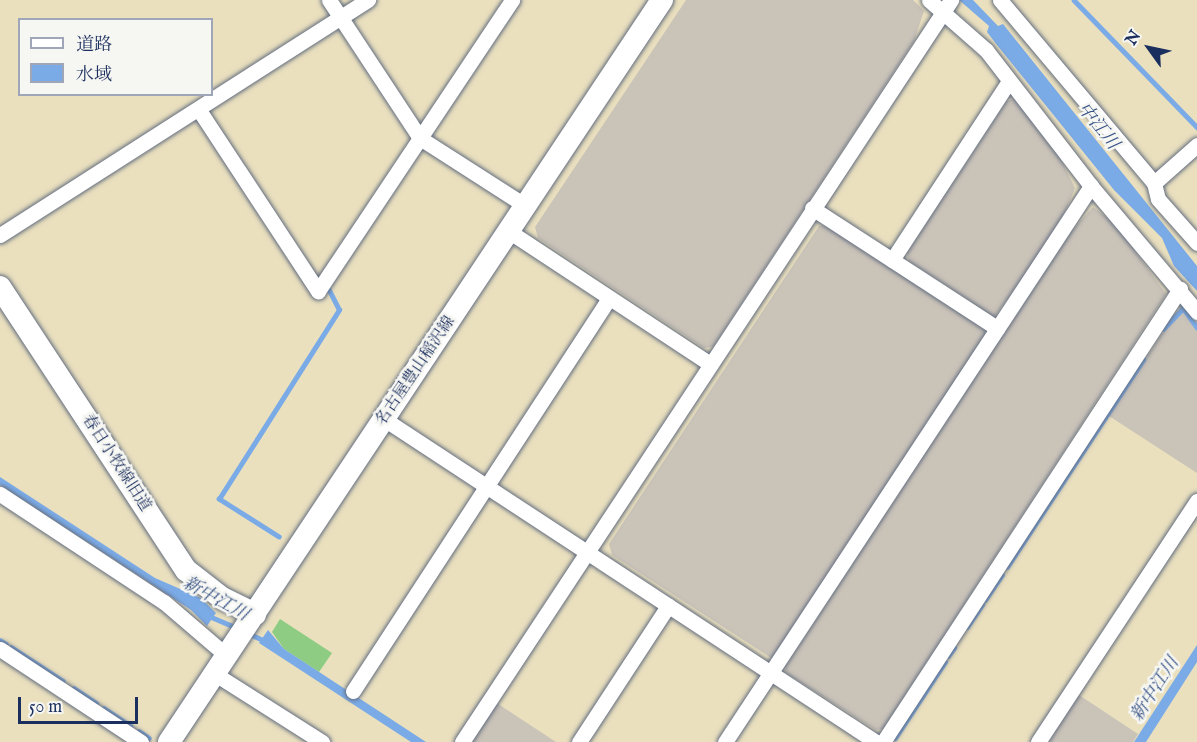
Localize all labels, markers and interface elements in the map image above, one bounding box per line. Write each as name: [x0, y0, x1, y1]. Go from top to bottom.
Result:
legend: [18, 18, 213, 96]
north arrow: [1119, 18, 1179, 78]
text: N: [1122, 27, 1146, 49]
text: 道路: [76, 34, 112, 57]
text: 水域: [76, 64, 112, 87]
water label: 中江川: [1072, 99, 1122, 155]
street label: 名古屋豊山稲沢線: [372, 313, 460, 429]
street label: 春日小牧線旧道: [77, 411, 155, 515]
water label: 新中江川: [178, 573, 252, 627]
water label: 新中江川: [1127, 654, 1185, 726]
scale bar: [21, 685, 141, 723]
text: 50 m: [29, 696, 62, 719]

